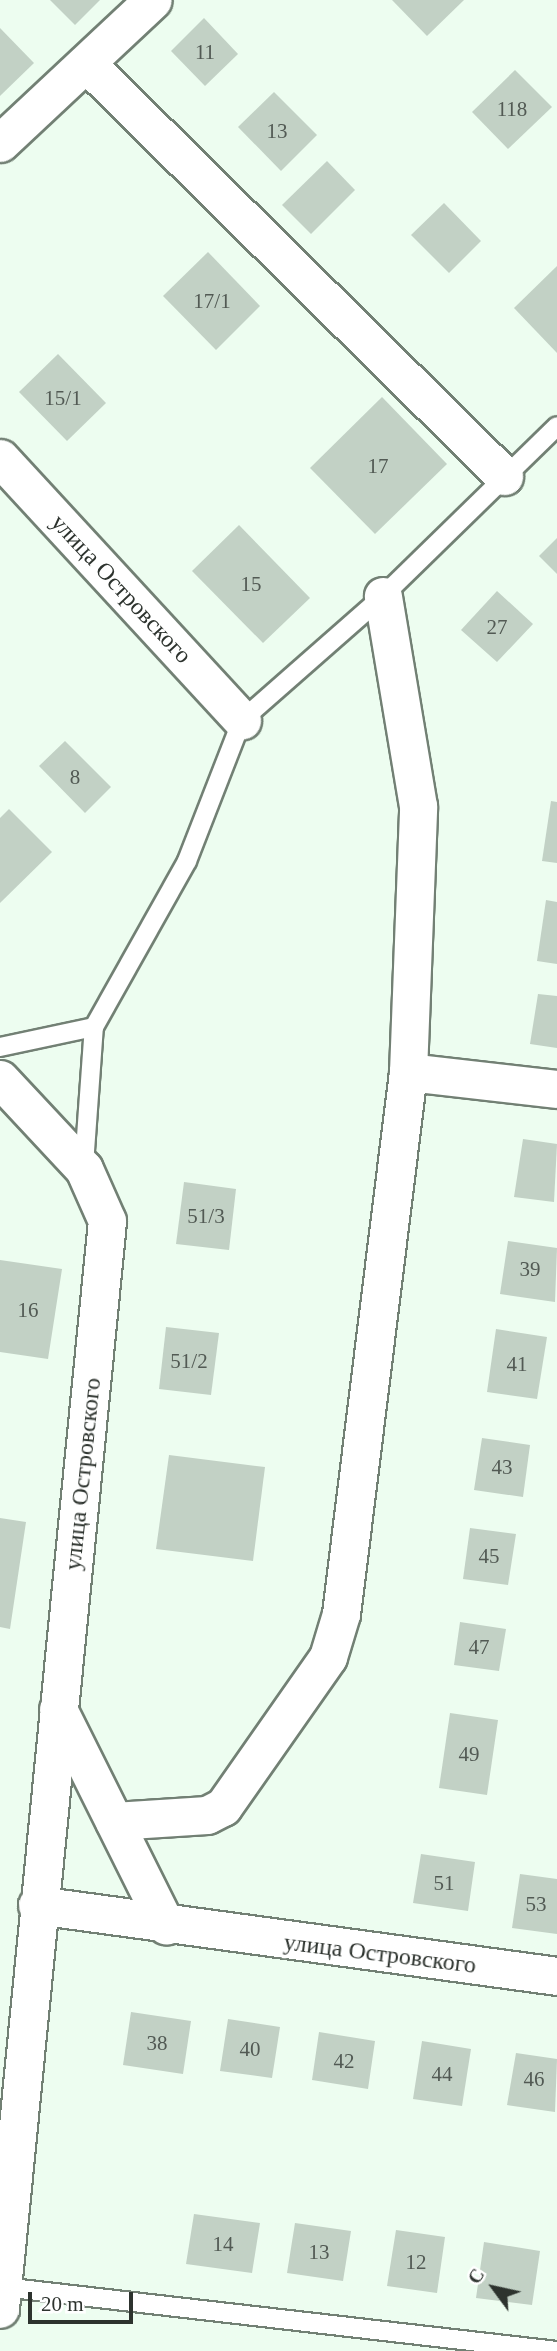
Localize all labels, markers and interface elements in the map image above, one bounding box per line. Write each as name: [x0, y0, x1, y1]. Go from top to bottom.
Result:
house number: 11: [195, 39, 215, 65]
house number: 118: [497, 96, 527, 122]
house number: 13: [266, 118, 288, 144]
house number: 17/1: [193, 288, 231, 314]
house number: 15/1: [44, 385, 82, 411]
house number: 17: [368, 453, 388, 479]
street label: улица Островского: [44, 508, 198, 670]
house number: 15: [240, 571, 262, 597]
house number: 27: [486, 614, 508, 640]
house number: 8: [70, 764, 80, 790]
house number: 51/3: [187, 1203, 225, 1229]
house number: 39: [520, 1256, 540, 1282]
house number: 16: [18, 1297, 38, 1323]
house number: 51/2: [170, 1348, 208, 1374]
house number: 41: [506, 1351, 528, 1377]
street label: улица Островского: [59, 1376, 107, 1572]
house number: 43: [491, 1454, 512, 1480]
house number: 45: [478, 1543, 500, 1569]
house number: 47: [468, 1634, 490, 1660]
house number: 49: [458, 1741, 480, 1767]
house number: 51: [434, 1870, 454, 1896]
house number: 53: [526, 1891, 546, 1917]
street label: улица Островского: [282, 1928, 478, 1980]
house number: 38: [146, 2030, 168, 2056]
house number: 40: [240, 2036, 260, 2062]
house number: 42: [334, 2048, 354, 2074]
house number: 44: [432, 2061, 452, 2087]
house number: 46: [524, 2066, 544, 2092]
house number: 14: [212, 2231, 234, 2257]
house number: 13: [308, 2239, 330, 2265]
house number: 12: [406, 2249, 426, 2275]
north arrow: [459, 2253, 529, 2323]
text: С: [463, 2265, 489, 2288]
scale bar: [32, 2278, 136, 2322]
text: 20 m: [41, 2292, 84, 2316]

